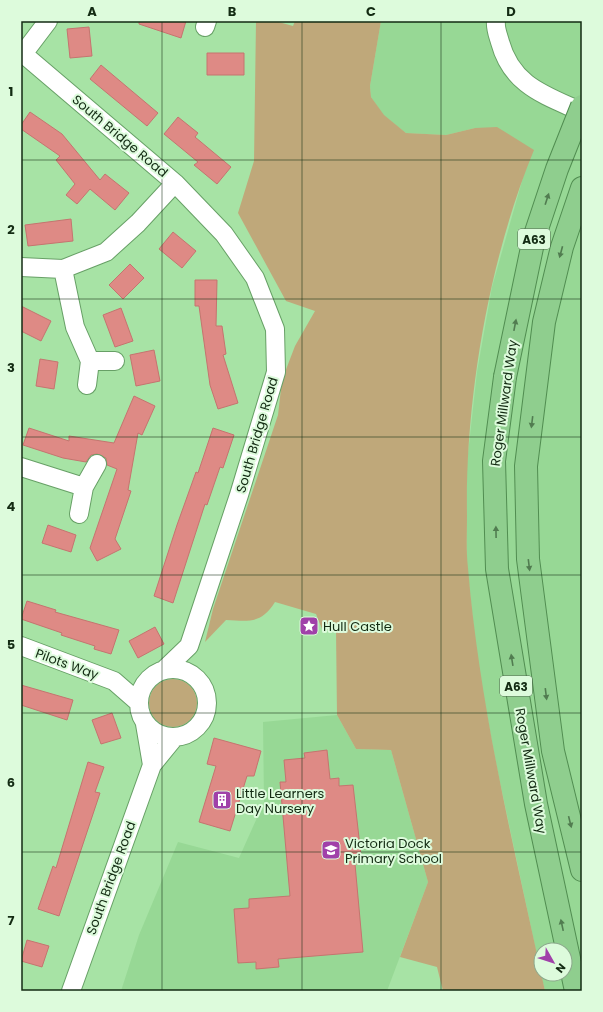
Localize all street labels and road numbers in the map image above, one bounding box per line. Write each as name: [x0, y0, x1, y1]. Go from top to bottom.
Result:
street label: South Bridge Road: [68, 90, 172, 182]
road number: A63: [518, 229, 550, 249]
street label: Roger Millward Way: [486, 338, 522, 467]
street label: South Bridge Road: [231, 375, 283, 495]
street label: Pilots Way: [33, 644, 102, 684]
road number: A63: [500, 676, 532, 696]
street label: Roger Millward Way: [511, 707, 552, 836]
street label: South Bridge Road: [82, 819, 140, 937]

